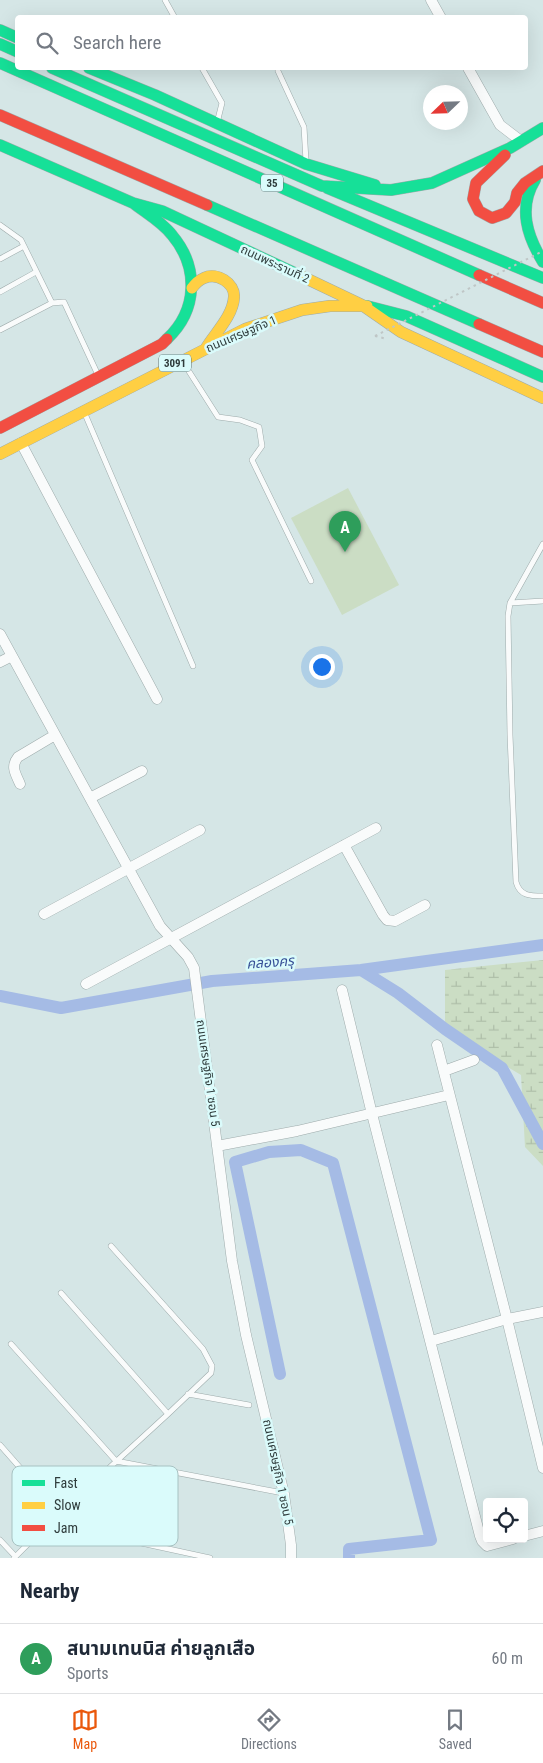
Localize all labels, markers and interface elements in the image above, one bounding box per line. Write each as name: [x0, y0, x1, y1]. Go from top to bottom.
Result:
search box: [15, 15, 528, 70]
icon: search: [33, 29, 61, 57]
text: Search here: [73, 31, 161, 54]
north arrow: [423, 85, 468, 130]
road number: 35: [261, 174, 283, 192]
street label: ถนนพระรามที่ 2: [238, 240, 313, 286]
street label: ถนนเศรษฐกิจ 1: [204, 313, 278, 355]
road number: 3091: [159, 354, 191, 372]
pin: A: [329, 511, 361, 552]
your location: [309, 654, 335, 680]
water label: คลองครุ: [246, 952, 296, 973]
street label: ถนนเศรษฐกิจ 1 ซอน 5: [194, 1019, 222, 1127]
street label: ถนนเศรษฐกิจ 1 ซอน 5: [260, 1418, 296, 1526]
legend: [12, 1466, 178, 1546]
text: Fast: [54, 1475, 78, 1491]
text: Slow: [54, 1497, 81, 1513]
map controls: [483, 1498, 528, 1543]
button: locate: [483, 1498, 528, 1543]
text: Jam: [54, 1520, 78, 1536]
text: Nearby: [20, 1579, 79, 1603]
text: สนามเทนนิส ค่ายลูกเสือ: [67, 1637, 255, 1660]
text: A: [31, 1649, 41, 1668]
text: 60 m: [491, 1649, 523, 1668]
text: Sports: [67, 1664, 109, 1683]
tab: Map: [71, 1706, 99, 1752]
tab: Directions: [241, 1706, 297, 1752]
tab: Saved: [439, 1706, 472, 1752]

